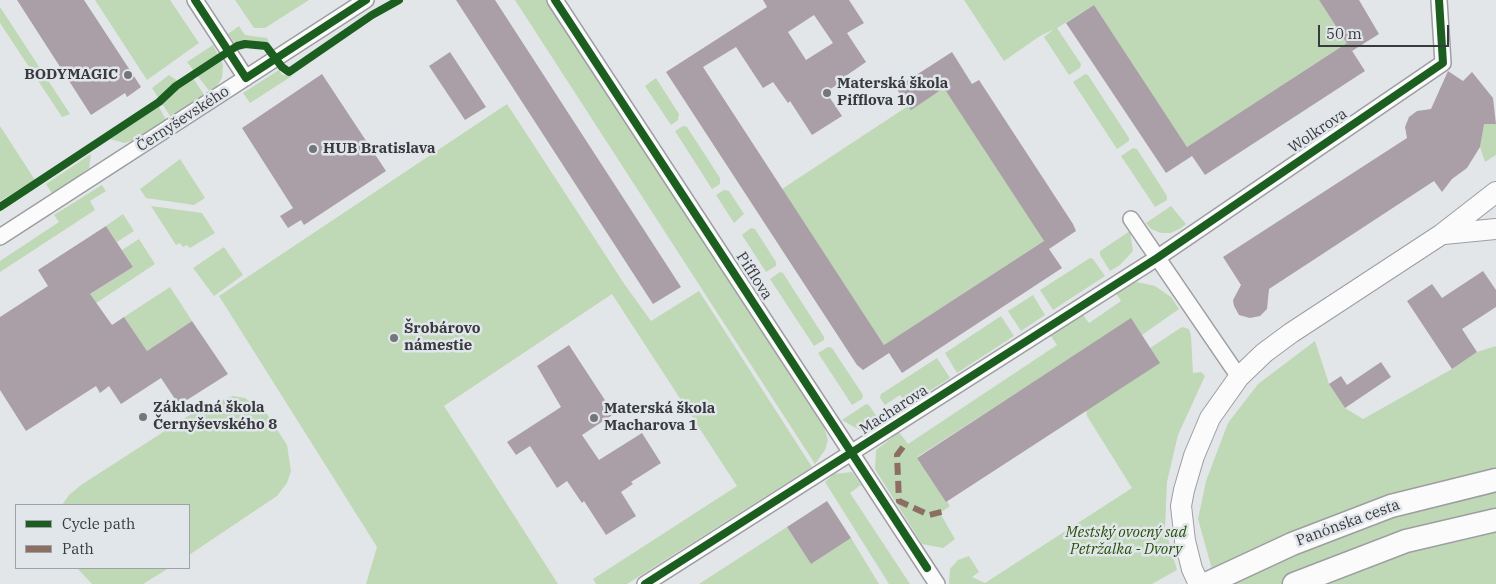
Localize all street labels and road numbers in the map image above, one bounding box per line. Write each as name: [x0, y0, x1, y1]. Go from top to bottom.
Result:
street label: Černyševského: [133, 82, 233, 156]
street label: Wolkrova: [1285, 105, 1351, 157]
street label: Pifflova: [732, 249, 776, 303]
street label: Macharova: [857, 381, 931, 439]
street label: Panónska cesta: [1294, 496, 1402, 550]

